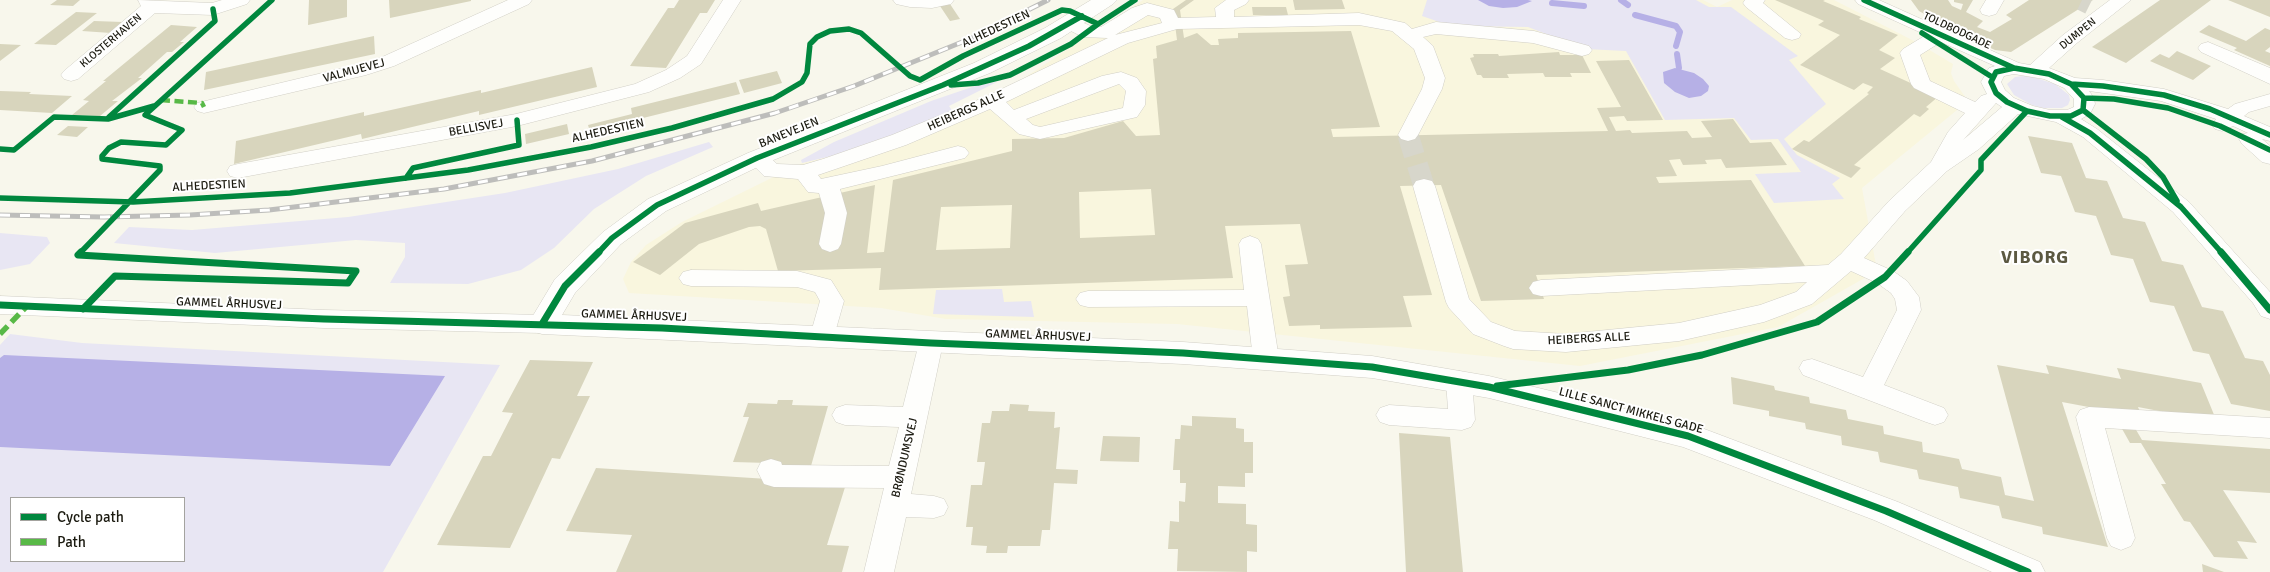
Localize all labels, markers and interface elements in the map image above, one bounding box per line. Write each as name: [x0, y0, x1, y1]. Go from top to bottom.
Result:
street label: ALHEDESTIEN: [960, 7, 1032, 51]
street label: TOLDBODGADE: [1921, 10, 1993, 52]
street label: KLOSTERHAVEN: [77, 11, 145, 71]
street label: DUMPEN: [2057, 15, 2099, 53]
street label: VALMUEVEJ: [322, 56, 386, 86]
street label: HEIBERGS ALLE: [925, 88, 1007, 134]
street label: BANEVEJEN: [757, 114, 821, 152]
street label: BELLISVEJ: [448, 116, 504, 140]
street label: ALHEDESTIEN: [570, 116, 646, 146]
street label: ALHEDESTIEN: [172, 177, 246, 195]
district label: VIBORG: [2000, 247, 2070, 269]
street label: GAMMEL ÅRHUSVEJ: [176, 295, 282, 313]
street label: GAMMEL ÅRHUSVEJ: [581, 307, 687, 325]
street label: GAMMEL ÅRHUSVEJ: [985, 327, 1091, 345]
street label: HEIBERGS ALLE: [1547, 330, 1631, 348]
street label: LILLE SANCT MIKKELS GADE: [1557, 385, 1705, 437]
street label: BRØNDUMSVEJ: [889, 417, 921, 499]
legend: [10, 497, 185, 562]
text: Cycle path: [57, 508, 124, 526]
text: Path: [57, 533, 86, 551]

